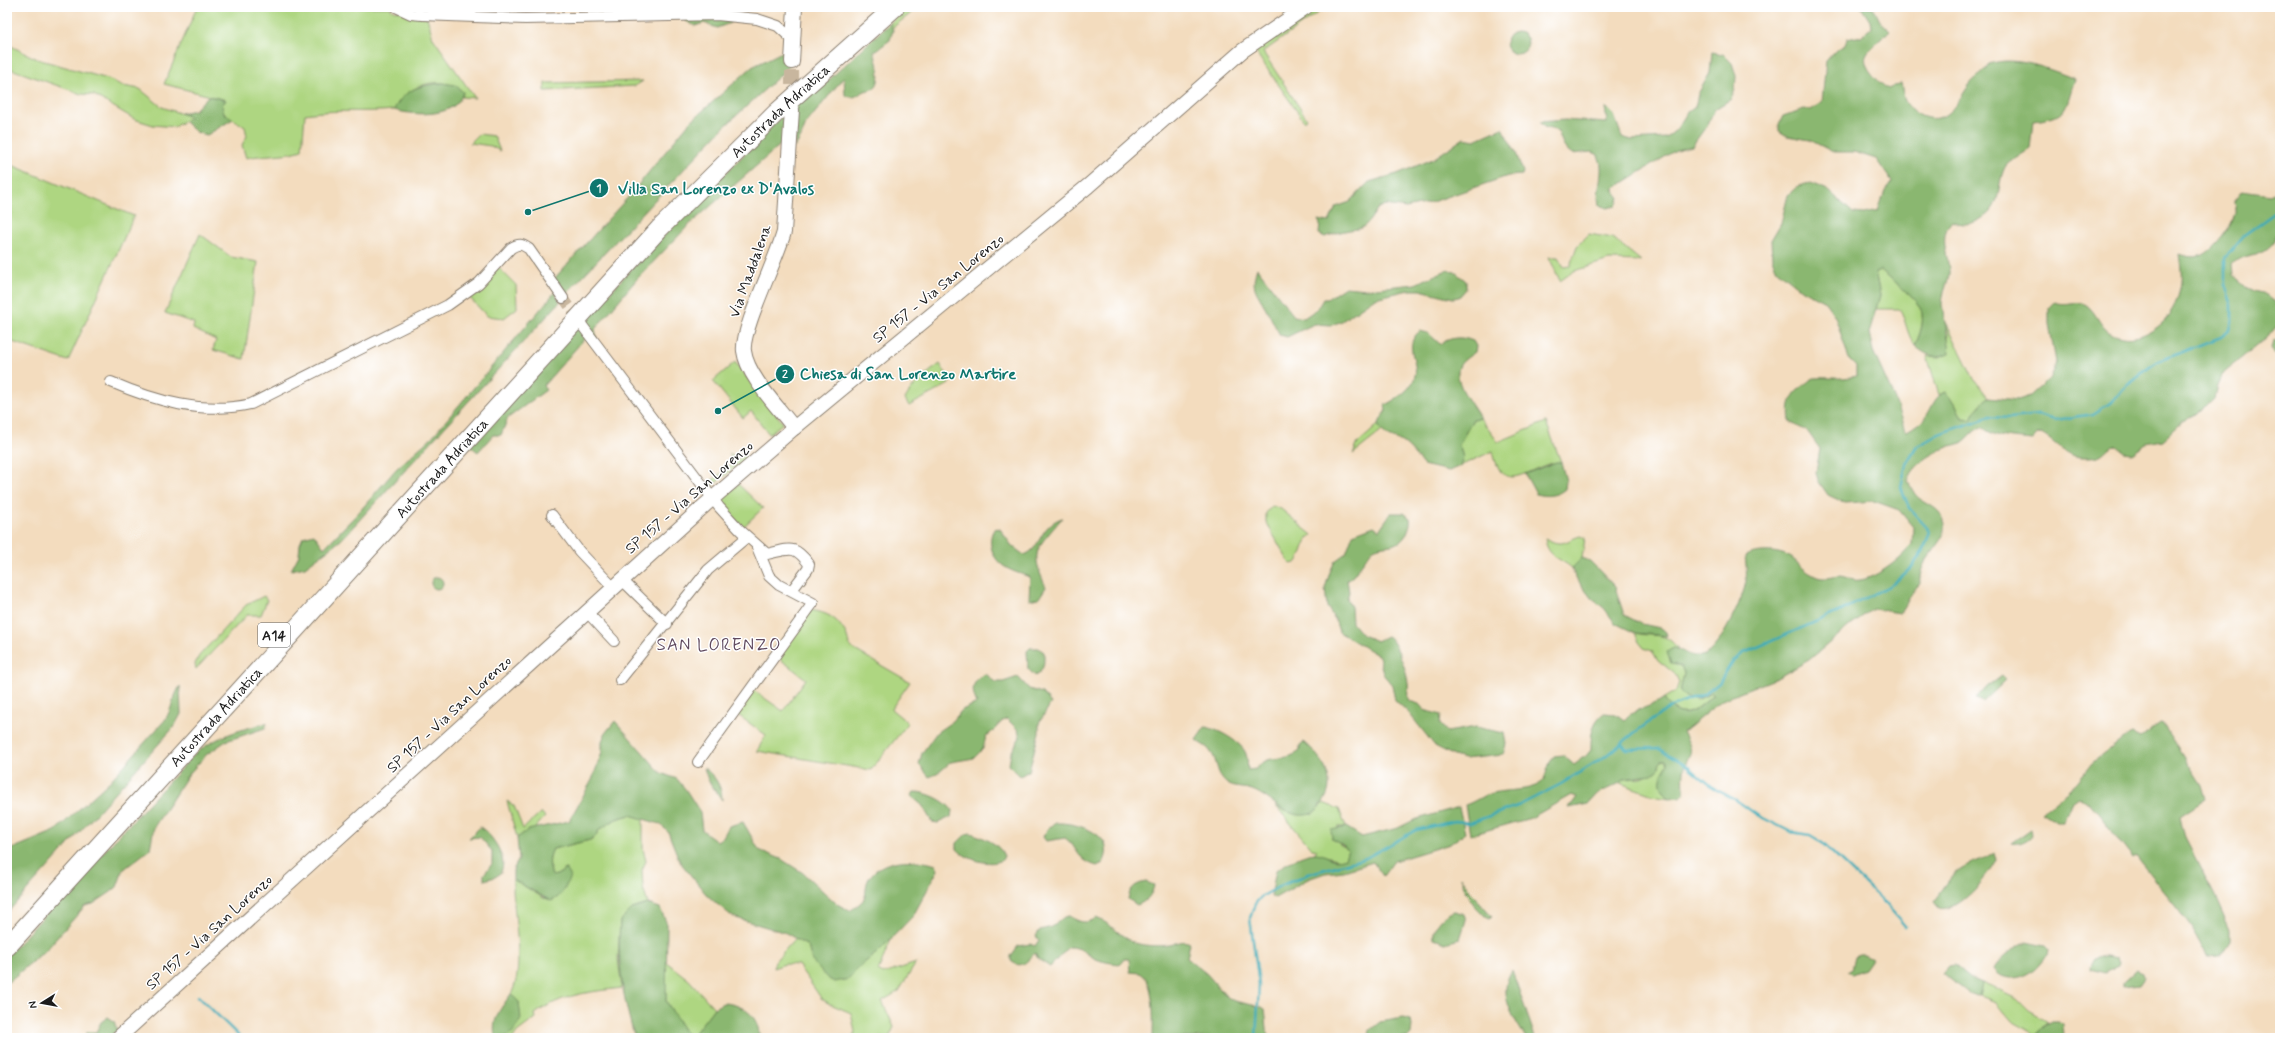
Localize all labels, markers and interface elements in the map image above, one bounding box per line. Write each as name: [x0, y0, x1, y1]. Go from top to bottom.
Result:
street label: Autostrada Adriatica: [727, 60, 835, 163]
callout: Villa San Lorenzo ex D'Avalos: [589, 174, 824, 202]
text: Villa San Lorenzo ex D'Avalos: [618, 179, 815, 200]
text: 1: [596, 181, 602, 197]
street label: Via Maddalena: [725, 221, 777, 321]
street label: SP 157 - Via San Lorenzo: [869, 229, 1009, 348]
callout: Chiesa di San Lorenzo Martire: [775, 360, 1022, 388]
text: Chiesa di San Lorenzo Martire: [800, 364, 1016, 385]
text: 2: [782, 367, 788, 383]
street label: Autostrada Adriatica: [392, 414, 494, 523]
street label: SP 157 - Via San Lorenzo: [621, 436, 758, 559]
road number: A14: [258, 623, 290, 647]
district label: SAN LORENZO: [657, 634, 781, 656]
street label: SP 157 - Via San Lorenzo: [383, 651, 517, 778]
street label: Autostrada Adriatica: [166, 663, 268, 772]
street label: SP 157 - Via San Lorenzo: [142, 870, 277, 995]
north arrow: [22, 983, 62, 1023]
text: N: [26, 1000, 41, 1010]

